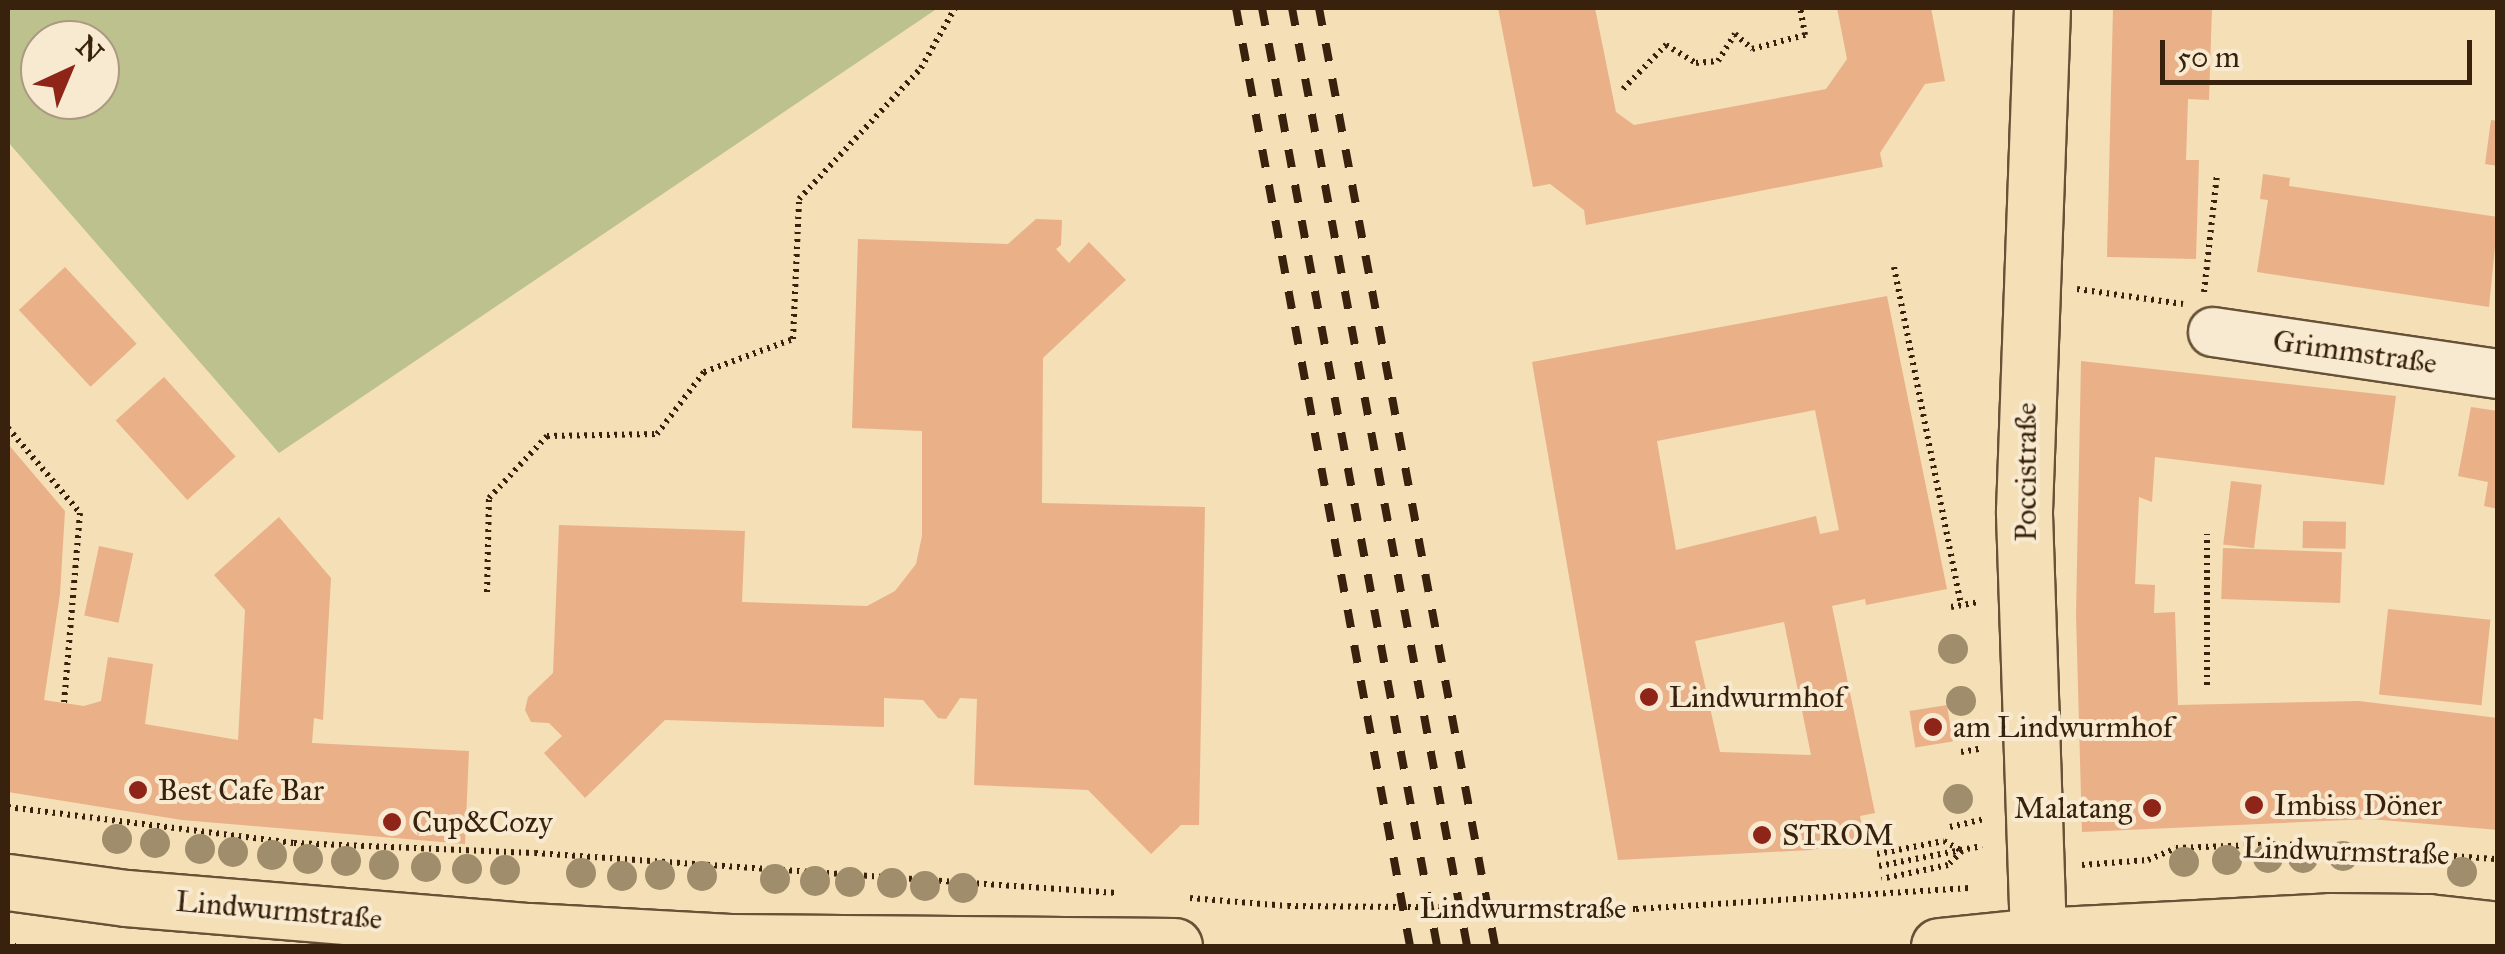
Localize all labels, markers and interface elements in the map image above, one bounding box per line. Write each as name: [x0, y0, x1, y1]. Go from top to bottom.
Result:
north arrow: [20, 20, 120, 120]
scale bar: [2165, 20, 2478, 82]
text: N: [69, 29, 110, 70]
text: 50 m: [2177, 39, 2240, 75]
street label: Grimmstraße: [2271, 323, 2439, 381]
street label: Poccistraße: [2008, 403, 2044, 541]
place label: Lindwurmhof: [1669, 679, 1845, 715]
marker: Lindwurmhof: [1638, 686, 1660, 708]
place label: am Lindwurmhof: [1953, 709, 2173, 745]
marker: am Lindwurmhof: [1922, 716, 1944, 738]
place label: Best Cafe Bar: [158, 772, 324, 808]
marker: Best Cafe Bar: [127, 779, 149, 801]
place label: Imbiss Döner: [2274, 787, 2442, 823]
place label: Malatang: [2014, 790, 2132, 826]
marker: Imbiss Döner: [2243, 794, 2265, 816]
marker: Malatang: [2141, 797, 2163, 819]
place label: Cup&Cozy: [412, 804, 553, 840]
marker: Cup&Cozy: [381, 811, 403, 833]
place label: STROM: [1782, 817, 1894, 853]
marker: STROM: [1751, 824, 1773, 846]
street label: Lindwurmstraße: [2242, 829, 2450, 873]
street label: Lindwurmstraße: [174, 883, 384, 937]
street label: Lindwurmstraße: [1419, 890, 1627, 926]

